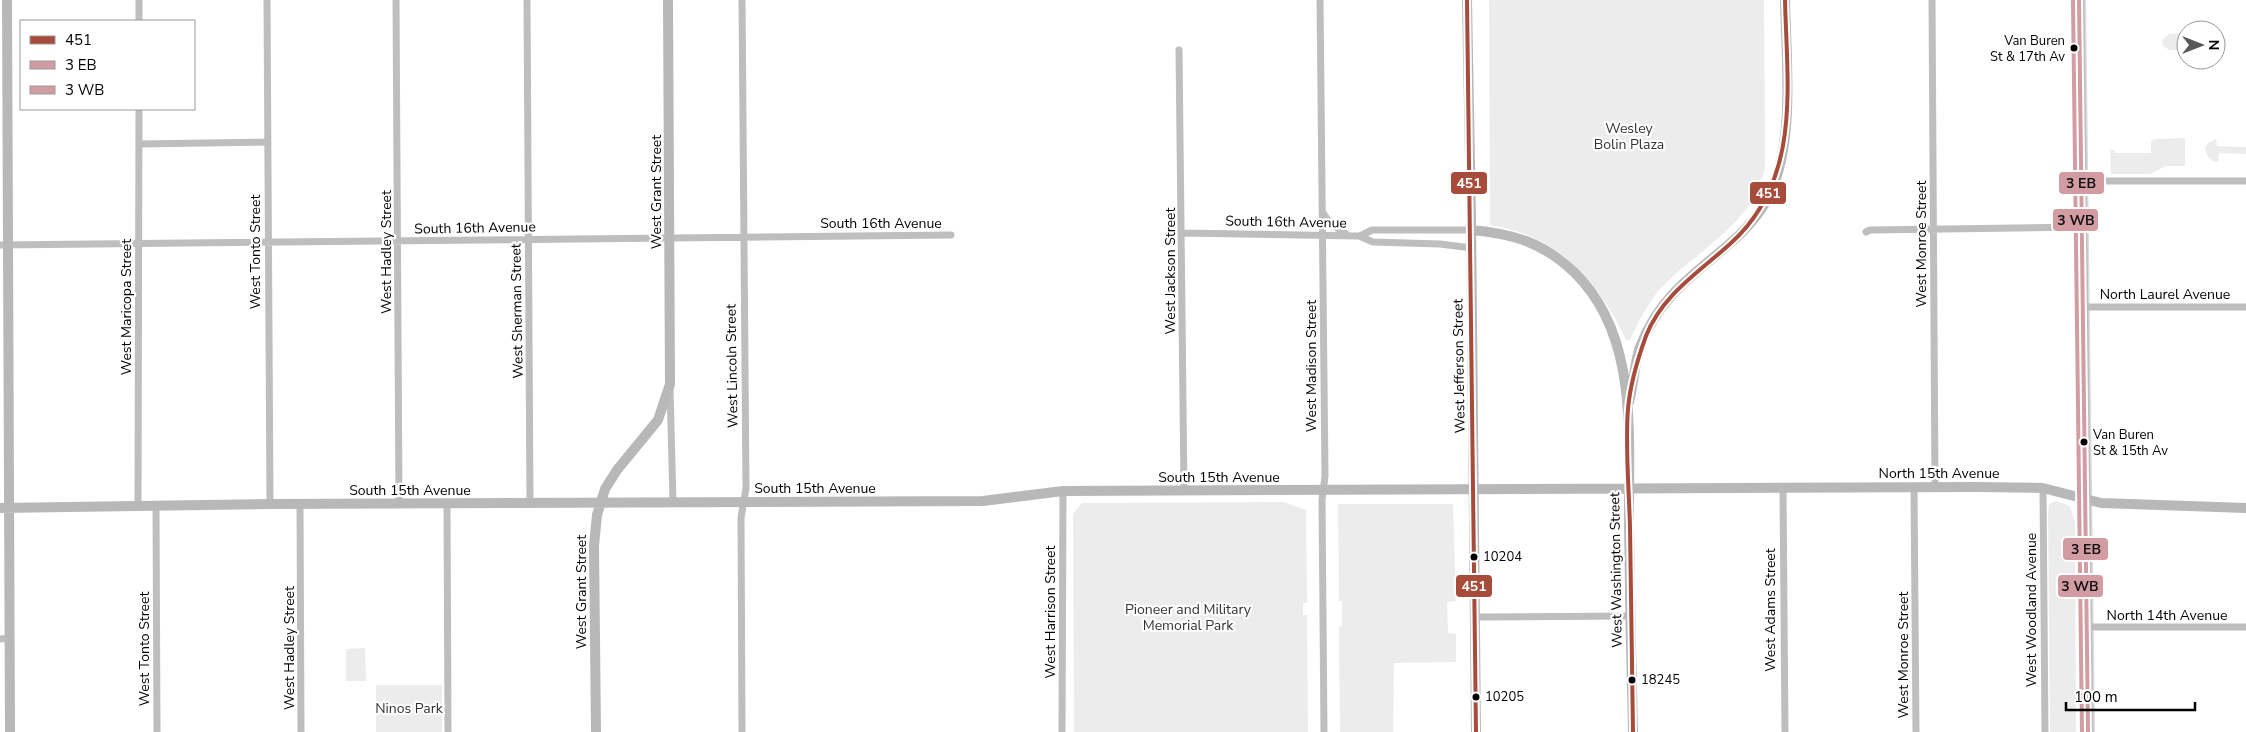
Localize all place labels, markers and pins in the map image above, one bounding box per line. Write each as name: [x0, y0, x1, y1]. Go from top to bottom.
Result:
place label: Van Buren St & 17th Av: [1990, 32, 2065, 66]
marker: Van Buren St & 17th Av: [2069, 43, 2079, 53]
place label: Van Buren St & 15th Av: [2092, 426, 2168, 460]
marker: Van Buren St & 15th Av: [2079, 437, 2089, 447]
place label: 10204: [1483, 548, 1522, 566]
marker: 10204: [1469, 552, 1479, 562]
place label: 18245: [1641, 671, 1680, 689]
marker: 18245: [1627, 675, 1637, 685]
place label: 10205: [1485, 688, 1524, 706]
marker: 10205: [1471, 692, 1481, 702]

